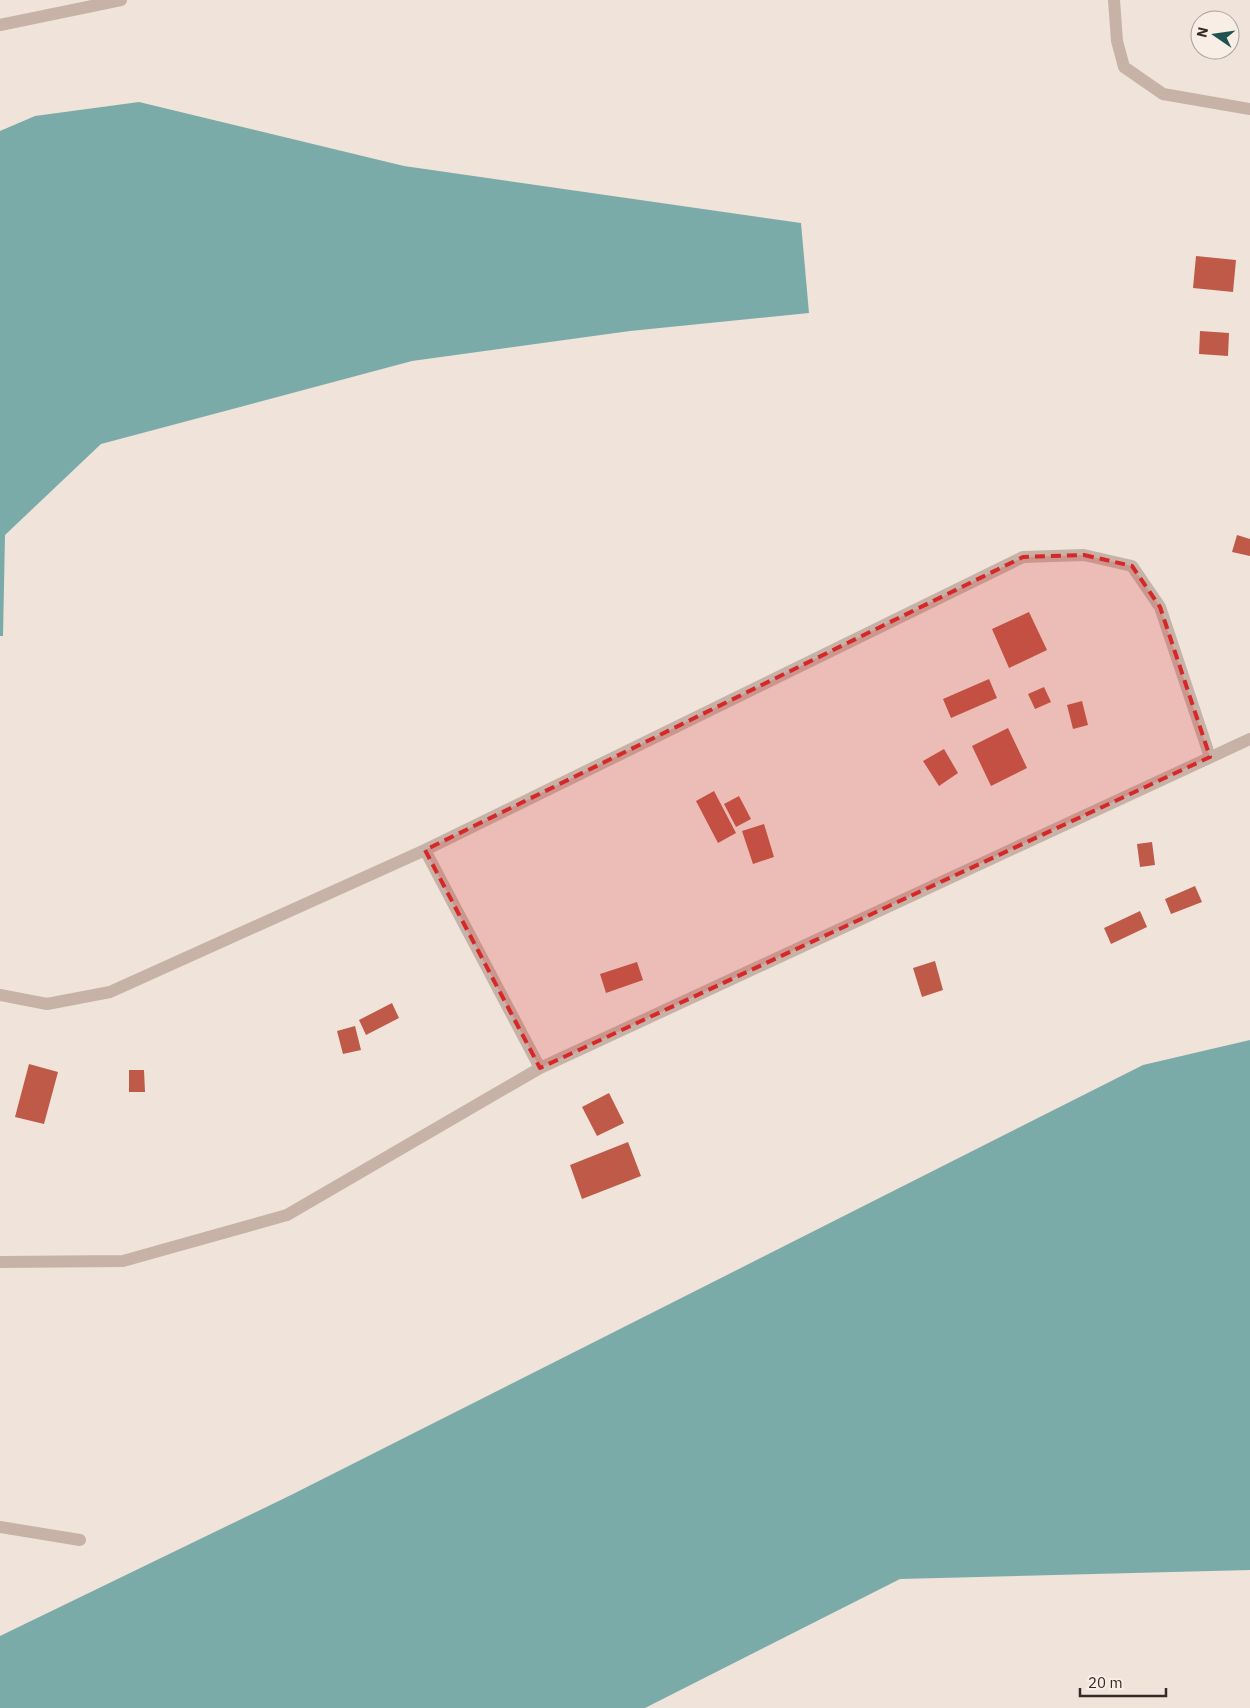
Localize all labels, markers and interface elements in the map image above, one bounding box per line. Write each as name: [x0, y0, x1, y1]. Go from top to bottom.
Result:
north arrow: [1190, 10, 1240, 60]
text: N: [1192, 25, 1212, 39]
scale bar: [1080, 1666, 1166, 1698]
text: 20 m: [1088, 1673, 1123, 1692]

